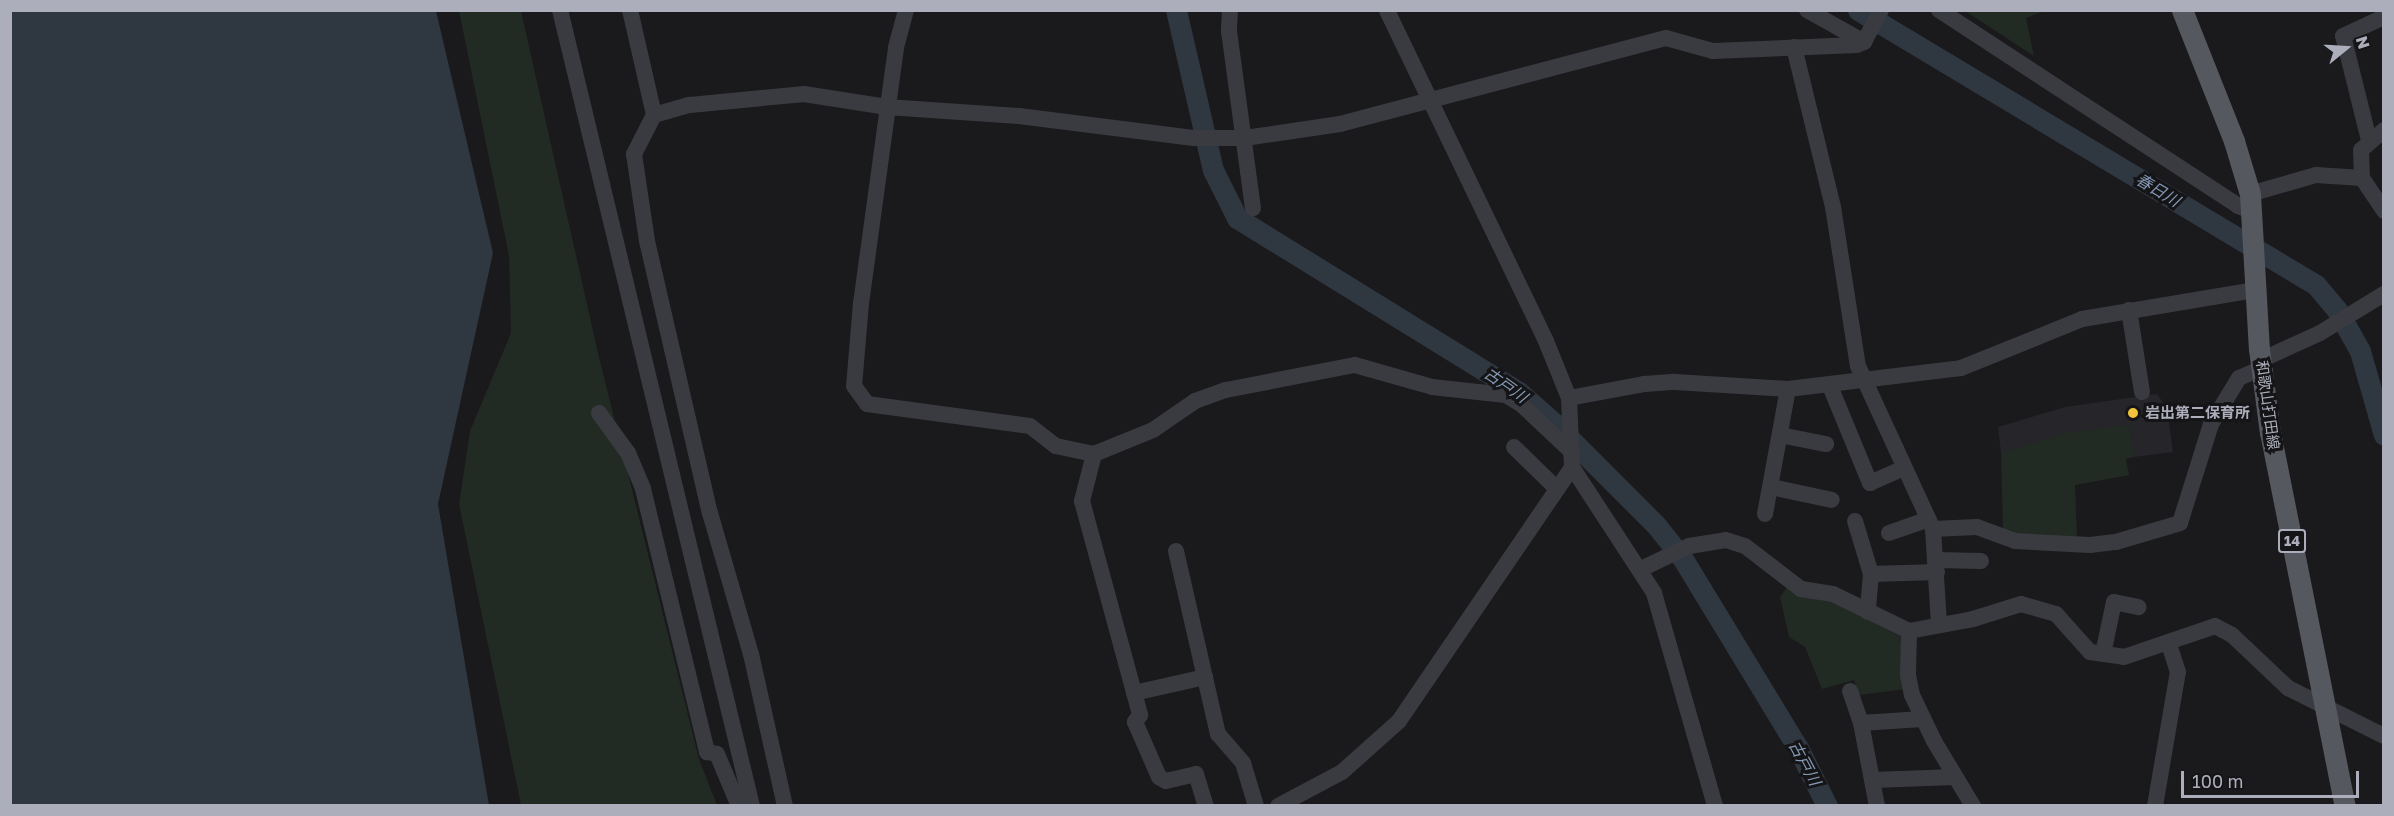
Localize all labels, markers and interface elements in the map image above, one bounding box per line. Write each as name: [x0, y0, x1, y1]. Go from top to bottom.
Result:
north arrow: [2316, 18, 2376, 78]
text: N: [2352, 34, 2375, 51]
water label: 春日川: [2132, 169, 2184, 211]
street label: 和歌山打田線: [2253, 359, 2283, 451]
water label: 古戸川: [1481, 363, 1531, 407]
place label: 岩出第二保育所: [2145, 404, 2250, 422]
marker: 岩出第二保育所: [2126, 406, 2140, 420]
road number: 14: [2277, 530, 2307, 552]
water label: 古戸川: [1785, 737, 1825, 789]
scale bar: [2184, 759, 2362, 797]
text: 100 m: [2192, 770, 2243, 792]

